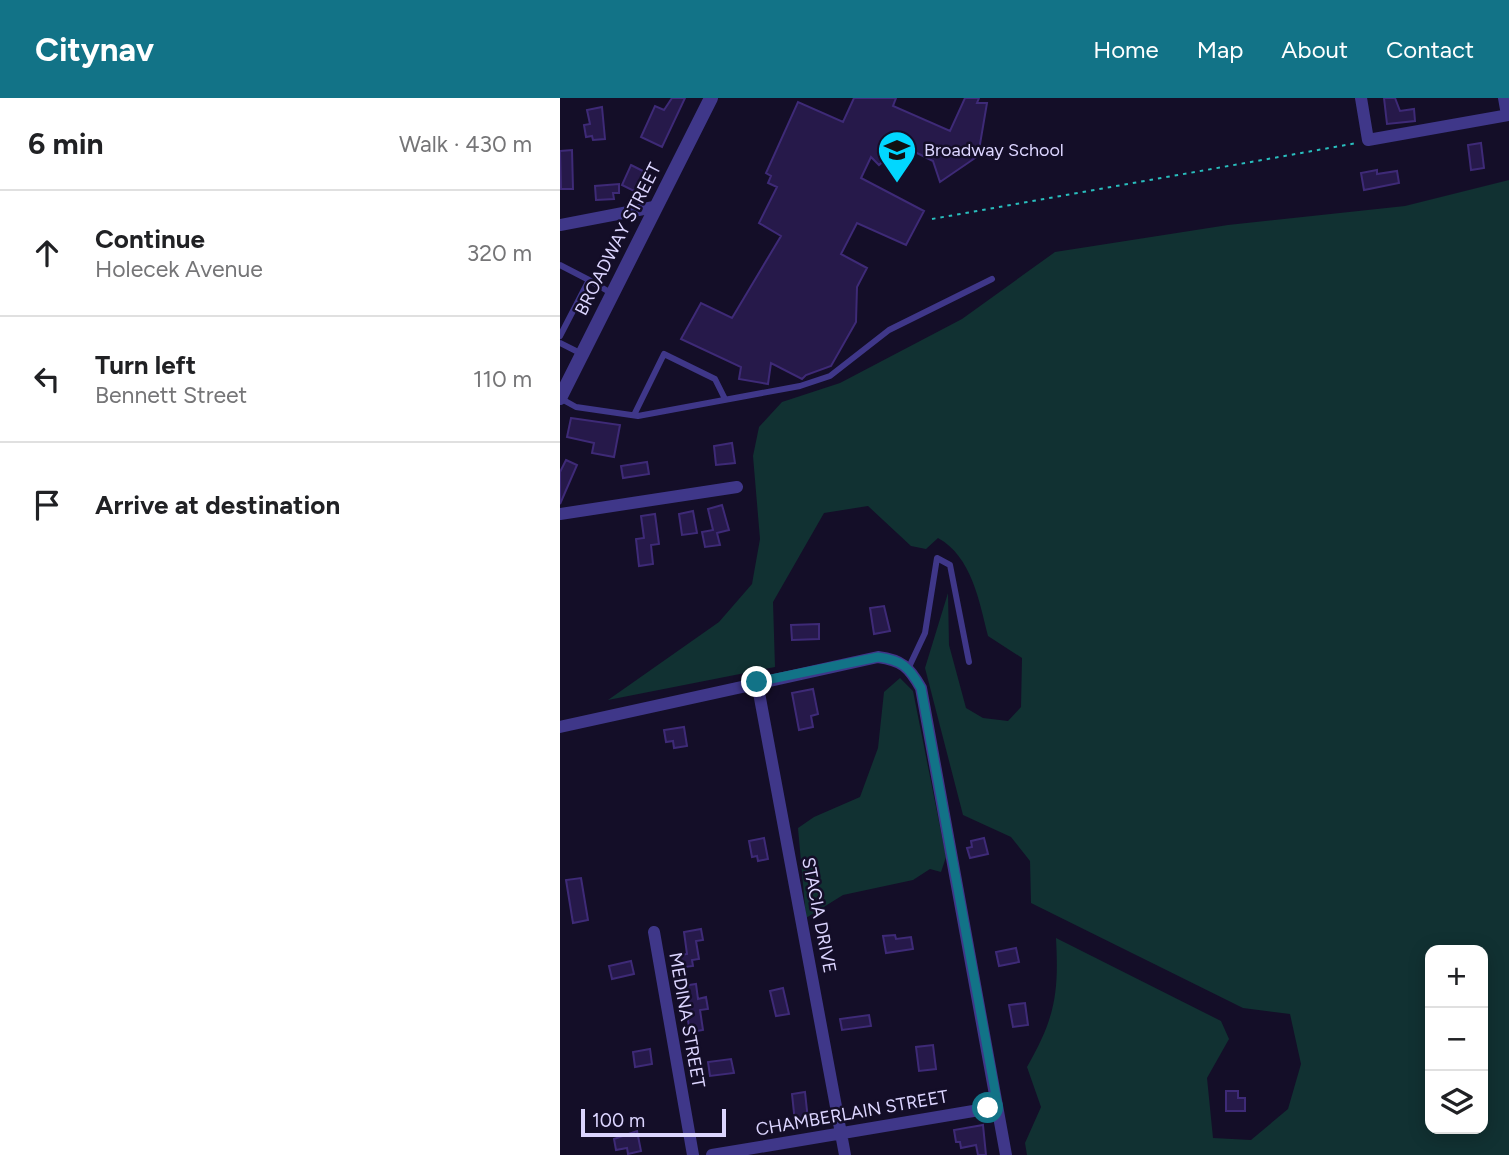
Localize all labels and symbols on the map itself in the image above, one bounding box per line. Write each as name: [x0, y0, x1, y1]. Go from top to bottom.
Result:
school or university icon: Broadway School: [876, 129, 918, 184]
place label: Broadway School: [924, 139, 1064, 161]
street label: BROADWAY STREET: [570, 159, 666, 319]
route end: [741, 666, 772, 697]
street label: STACIA DRIVE: [797, 855, 841, 975]
street label: MEDINA STREET: [664, 951, 710, 1090]
street label: CHAMBERLAIN STREET: [754, 1085, 950, 1141]
route start: [972, 1092, 1003, 1123]
scale bar: [581, 1106, 726, 1138]

